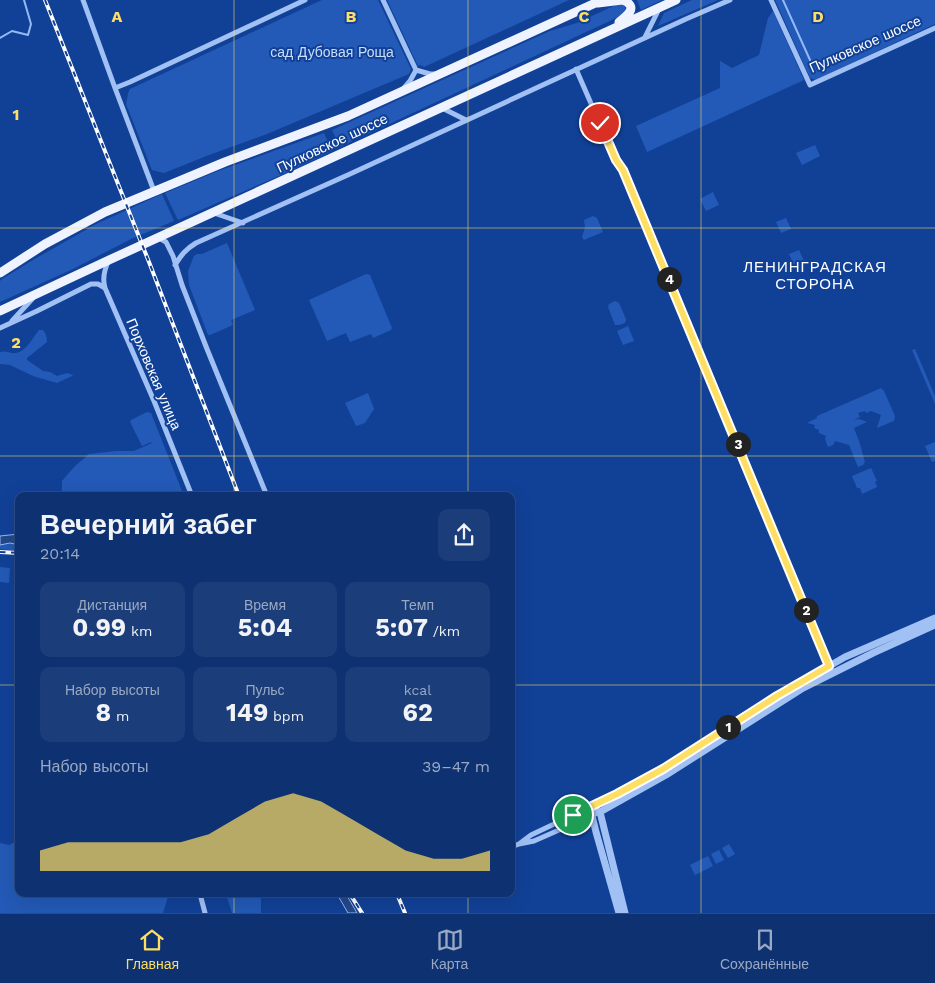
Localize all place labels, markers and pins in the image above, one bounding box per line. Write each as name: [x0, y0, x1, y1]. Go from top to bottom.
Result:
pin: [579, 102, 621, 144]
pin: 4: [656, 266, 682, 292]
pin: 3: [726, 432, 750, 456]
pin: 2: [794, 598, 818, 622]
pin: 1: [716, 714, 740, 740]
pin: [552, 794, 594, 836]

